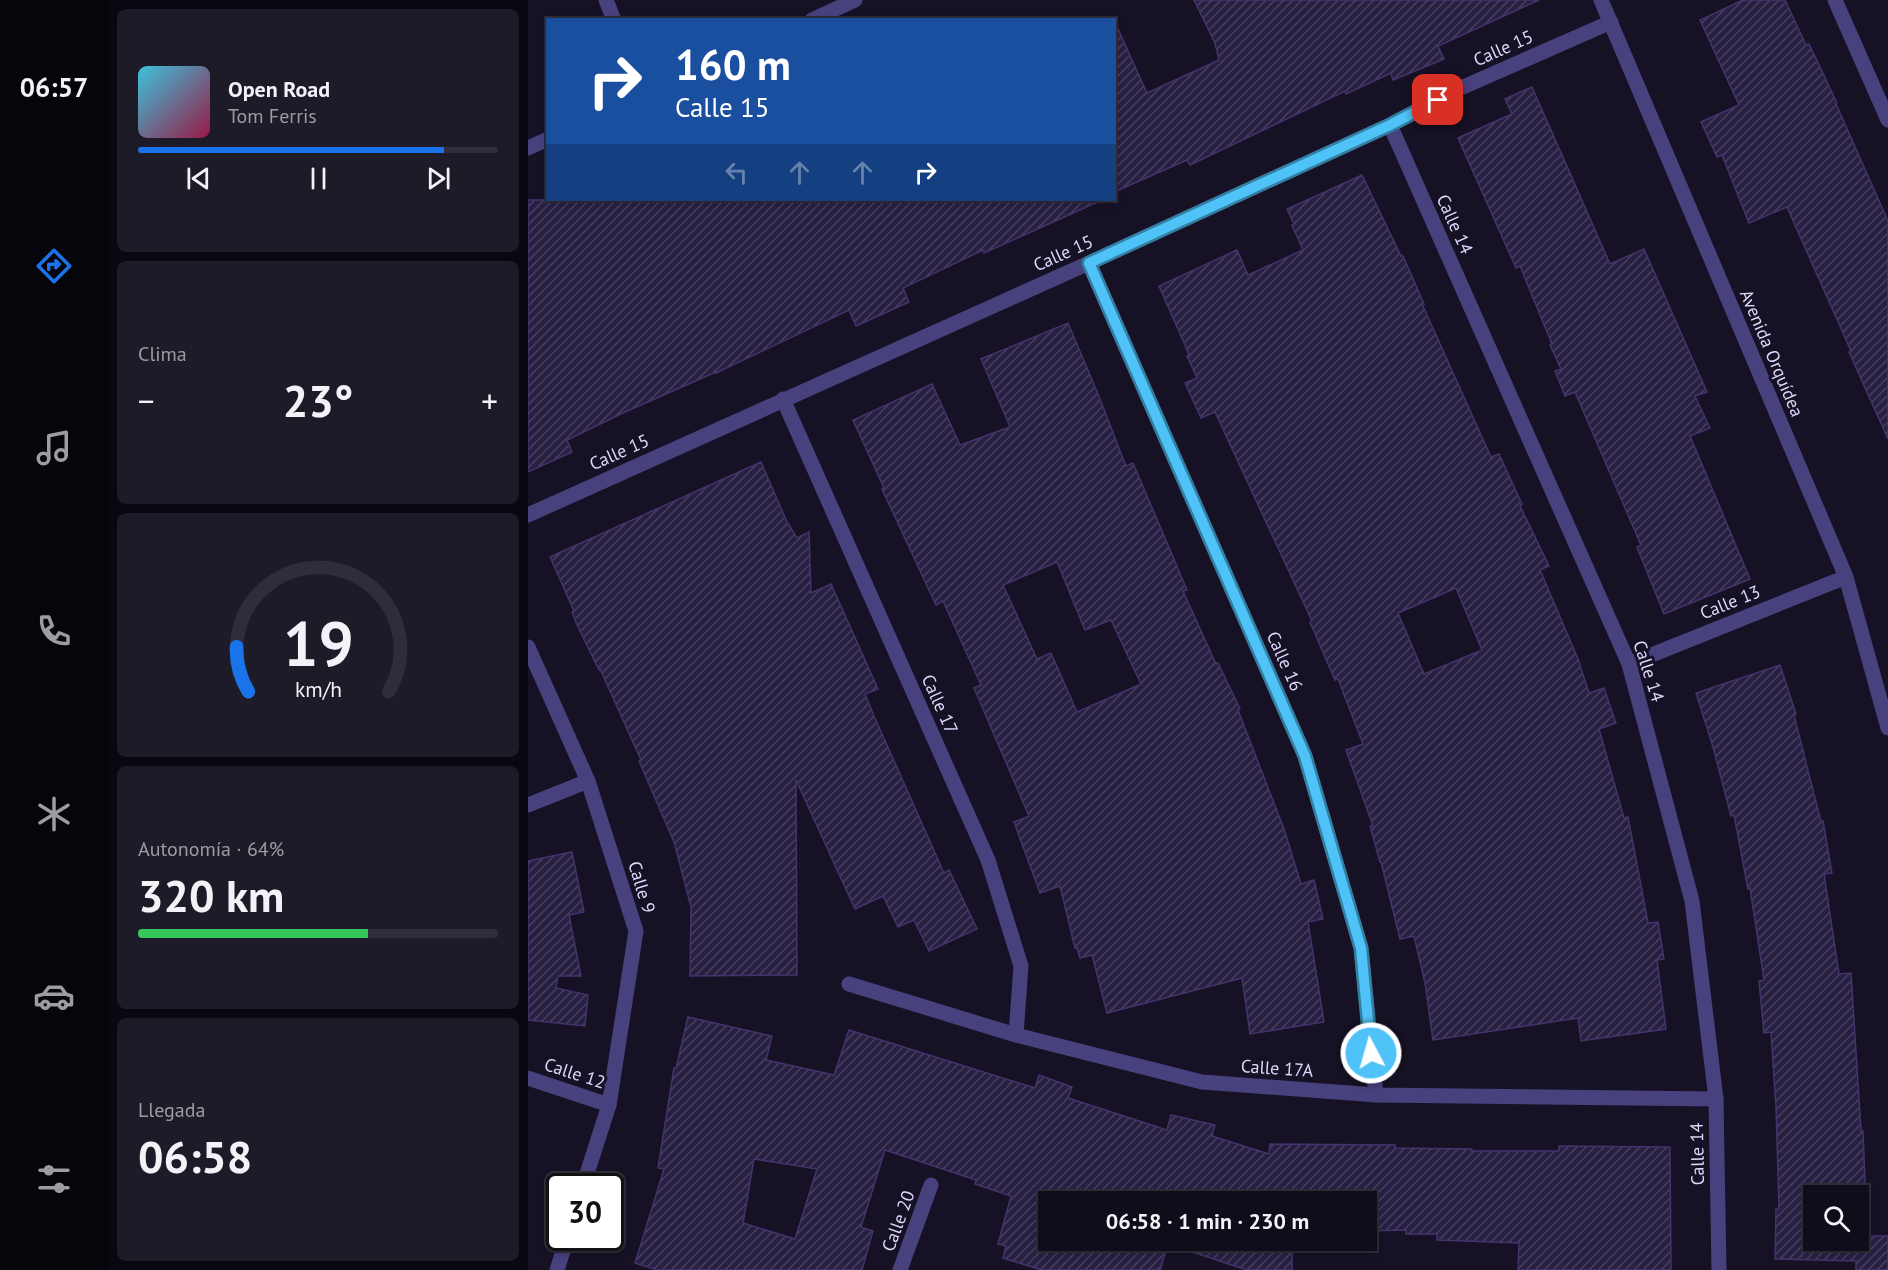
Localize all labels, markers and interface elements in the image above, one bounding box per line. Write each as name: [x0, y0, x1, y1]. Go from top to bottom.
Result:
street label: Calle 15: [1470, 25, 1536, 71]
text: 160 m: [675, 37, 791, 92]
icon: right: [576, 42, 654, 120]
text: 06:57: [20, 70, 88, 104]
pin: [1412, 74, 1463, 125]
text: Open Road: [228, 75, 330, 103]
icon: arrive: [1421, 83, 1454, 116]
text: Calle 15: [675, 90, 769, 124]
text: Tom Ferris: [228, 103, 317, 129]
icon: left: [720, 156, 753, 189]
icon: ahead: [783, 156, 816, 189]
icon: ahead: [846, 156, 879, 189]
icon: right: [909, 156, 942, 189]
icon: previous: [182, 162, 215, 195]
icon: pause: [302, 162, 335, 195]
icon: next: [422, 162, 455, 195]
street label: Calle 14: [1432, 191, 1478, 258]
street label: Calle 15: [1030, 230, 1096, 276]
icon: directions: [33, 245, 75, 287]
street label: Avenida Orquídea: [1735, 286, 1809, 420]
text: Clima: [138, 341, 187, 367]
text: 23°: [283, 371, 353, 429]
text: −: [138, 379, 155, 422]
text: +: [481, 379, 498, 422]
icon: music: [33, 427, 75, 469]
street label: Calle 15: [586, 429, 652, 475]
street label: Calle 13: [1696, 580, 1764, 624]
text: 19: [283, 602, 353, 683]
icon: phone: [33, 610, 75, 652]
street label: Calle 16: [1262, 628, 1308, 694]
street label: Calle 14: [1628, 637, 1670, 705]
street label: Calle 17: [917, 671, 963, 737]
text: km/h: [294, 675, 341, 703]
icon: climate: [33, 793, 75, 835]
text: Autonomía · 64%: [138, 836, 284, 862]
street label: Calle 9: [623, 858, 661, 916]
text: 320 km: [138, 866, 284, 924]
icon: car: [33, 975, 75, 1017]
position arrow: [1339, 1021, 1403, 1085]
street label: Calle 12: [541, 1052, 609, 1094]
street label: Calle 17A: [1240, 1054, 1314, 1082]
text: Llegada: [138, 1097, 205, 1123]
street label: Calle 14: [1685, 1122, 1709, 1186]
text: 06:58: [138, 1127, 252, 1185]
icon: filters: [33, 1158, 75, 1200]
speed limit sign: 30: [546, 1173, 624, 1251]
map controls: [1803, 1185, 1869, 1251]
button: search: [1803, 1185, 1869, 1251]
street label: Calle 20: [876, 1187, 920, 1255]
text: 06:58 · 1 min · 230 m: [1106, 1207, 1309, 1235]

